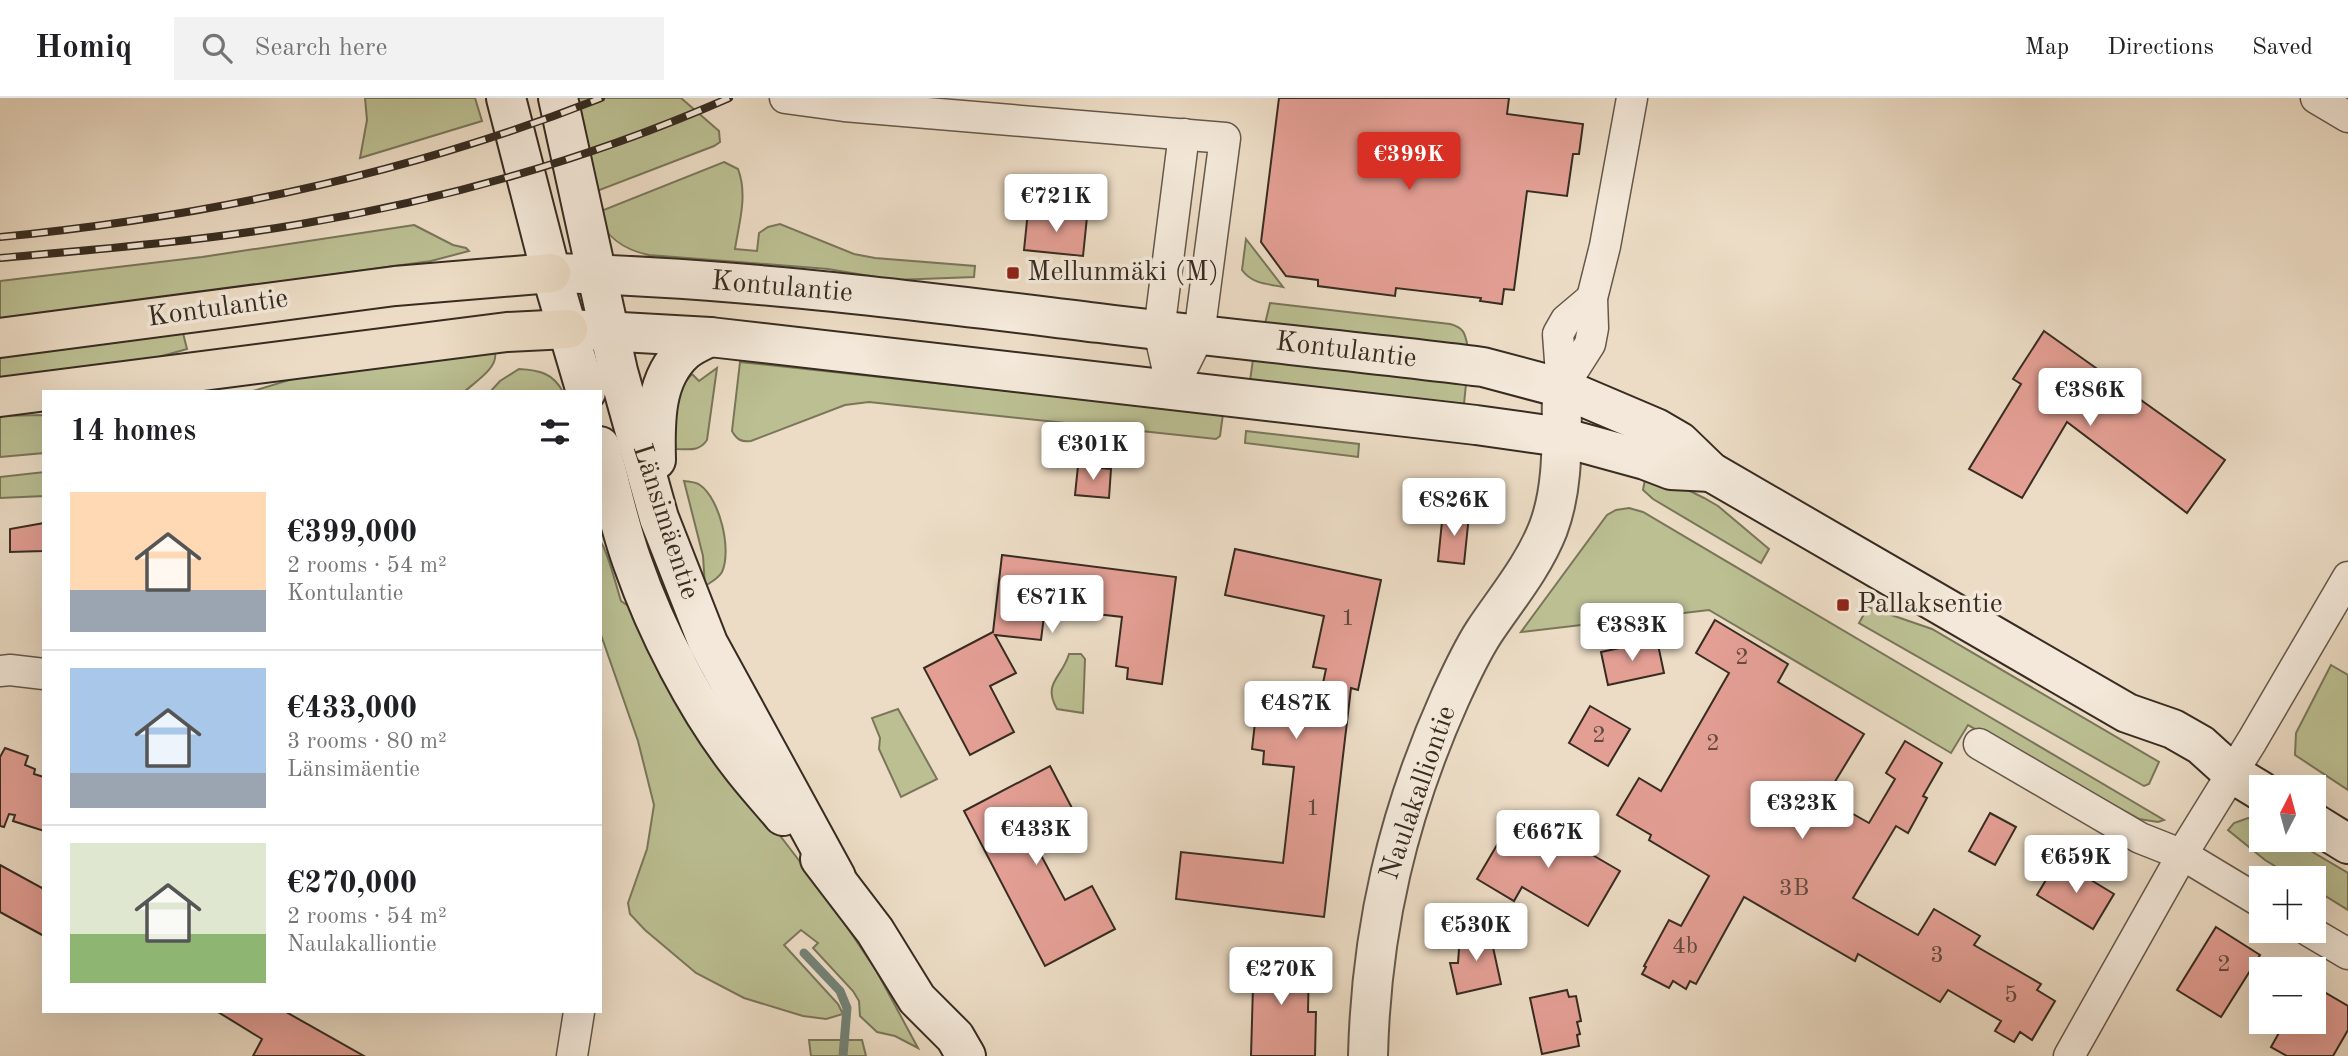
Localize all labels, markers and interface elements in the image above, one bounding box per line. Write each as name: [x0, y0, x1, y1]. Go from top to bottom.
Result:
search box: [174, 17, 664, 80]
icon: search: [198, 29, 236, 67]
text: Homiq: [35, 32, 132, 65]
text: Search here: [254, 35, 387, 61]
text: Map: [2025, 36, 2069, 60]
text: Directions: [2107, 36, 2214, 60]
text: Saved: [2252, 36, 2313, 60]
pin: €399K: [1360, 132, 1458, 192]
text: €399K: [1373, 143, 1445, 166]
pin: €721K: [1007, 174, 1105, 234]
text: €721K: [1020, 185, 1092, 208]
place label: Mellunmäki (M): [1027, 259, 1219, 287]
marker: Mellunmäki (M): [1005, 265, 1021, 281]
street label: Kontulantie: [710, 268, 854, 308]
street label: Kontulantie: [146, 285, 290, 333]
street label: Kontulantie: [1274, 328, 1418, 374]
pin: €386K: [2041, 368, 2139, 428]
text: €386K: [2054, 379, 2126, 402]
icon: filters: [536, 413, 574, 451]
text: 14 homes: [70, 417, 196, 447]
pin: €301K: [1044, 422, 1142, 482]
text: €301K: [1057, 433, 1129, 456]
street label: Länsimäentie: [627, 441, 703, 603]
pin: €826K: [1405, 478, 1503, 538]
text: €826K: [1418, 489, 1490, 512]
text: €399,000: [287, 518, 417, 548]
icon: home: [126, 520, 210, 604]
text: 2 rooms · 54 m²: [287, 554, 447, 577]
pin: €871K: [1003, 575, 1101, 635]
text: Kontulantie: [287, 582, 403, 605]
text: €871K: [1016, 586, 1088, 609]
place label: Pallaksentie: [1857, 591, 2003, 619]
marker: Pallaksentie: [1835, 597, 1851, 613]
pin: €383K: [1583, 603, 1681, 663]
house number: 1: [1341, 607, 1355, 631]
text: €383K: [1596, 614, 1668, 637]
house number: 2: [1735, 646, 1749, 670]
pin: €487K: [1247, 682, 1345, 741]
text: €487K: [1260, 692, 1332, 715]
text: €433,000: [287, 694, 417, 724]
icon: home: [126, 696, 210, 780]
street label: Naulakalliontie: [1376, 702, 1462, 884]
house number: 2: [1592, 724, 1606, 748]
text: 3 rooms · 80 m²: [287, 730, 447, 753]
house number: 2: [1706, 732, 1720, 756]
text: Länsimäentie: [287, 758, 420, 781]
north arrow: [2249, 775, 2326, 852]
map controls: [2249, 775, 2326, 1034]
pin: €323K: [1753, 782, 1851, 841]
text: €323K: [1766, 792, 1838, 815]
house number: 1: [1306, 797, 1320, 821]
pin: €433K: [987, 808, 1085, 867]
pin: €667K: [1499, 810, 1597, 870]
text: €433K: [1000, 818, 1072, 841]
text: €667K: [1512, 821, 1584, 844]
pin: €659K: [2027, 836, 2125, 895]
text: €659K: [2040, 846, 2112, 869]
button: +: [2249, 866, 2326, 943]
text: €270,000: [287, 869, 417, 899]
icon: home: [126, 871, 210, 955]
house number: 3B: [1779, 877, 1809, 901]
pin: €530K: [1427, 904, 1525, 963]
text: 2 rooms · 54 m²: [287, 905, 447, 928]
text: €530K: [1440, 914, 1512, 937]
text: Naulakalliontie: [287, 933, 437, 956]
house number: 4b: [1672, 935, 1698, 959]
house number: 3: [1930, 944, 1944, 968]
pin: €270K: [1232, 948, 1330, 1007]
house number: 2: [2217, 953, 2231, 977]
button: −: [2249, 957, 2326, 1034]
text: €270K: [1245, 958, 1317, 981]
house number: 5: [2004, 984, 2018, 1008]

